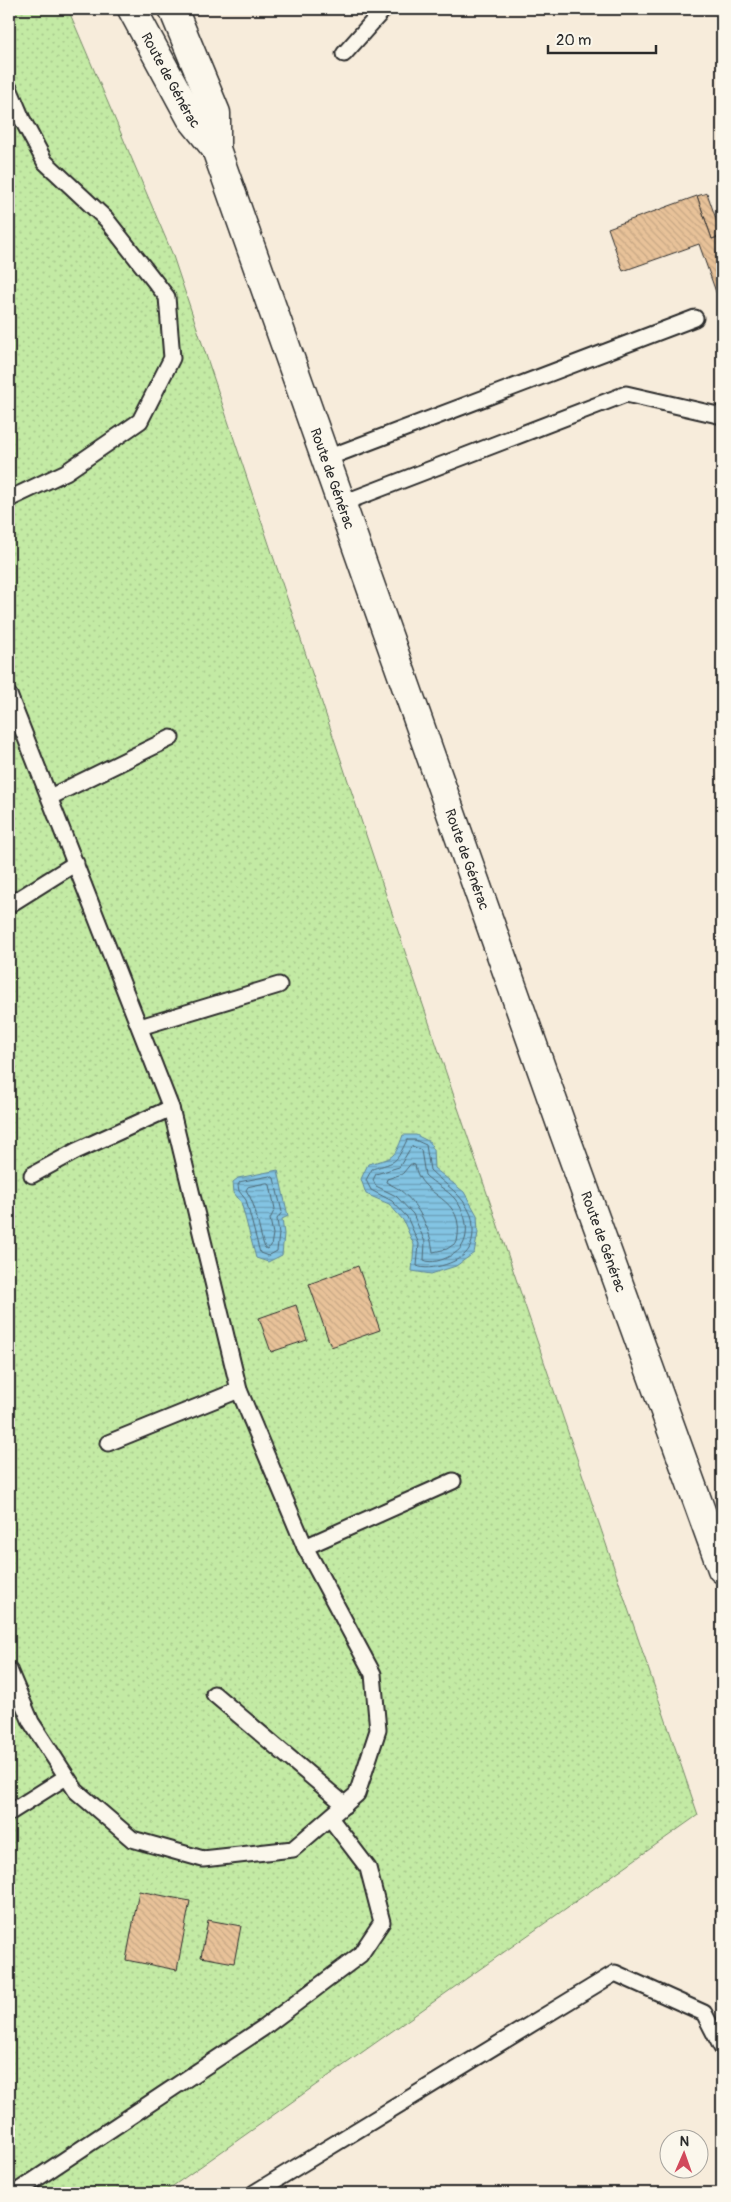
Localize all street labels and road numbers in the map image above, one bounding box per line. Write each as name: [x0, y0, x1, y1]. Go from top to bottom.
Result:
street label: Route de Générac: [137, 30, 204, 131]
street label: Route de Générac: [306, 426, 358, 531]
street label: Route de Générac: [441, 807, 493, 912]
street label: Route de Générac: [577, 1189, 629, 1295]

